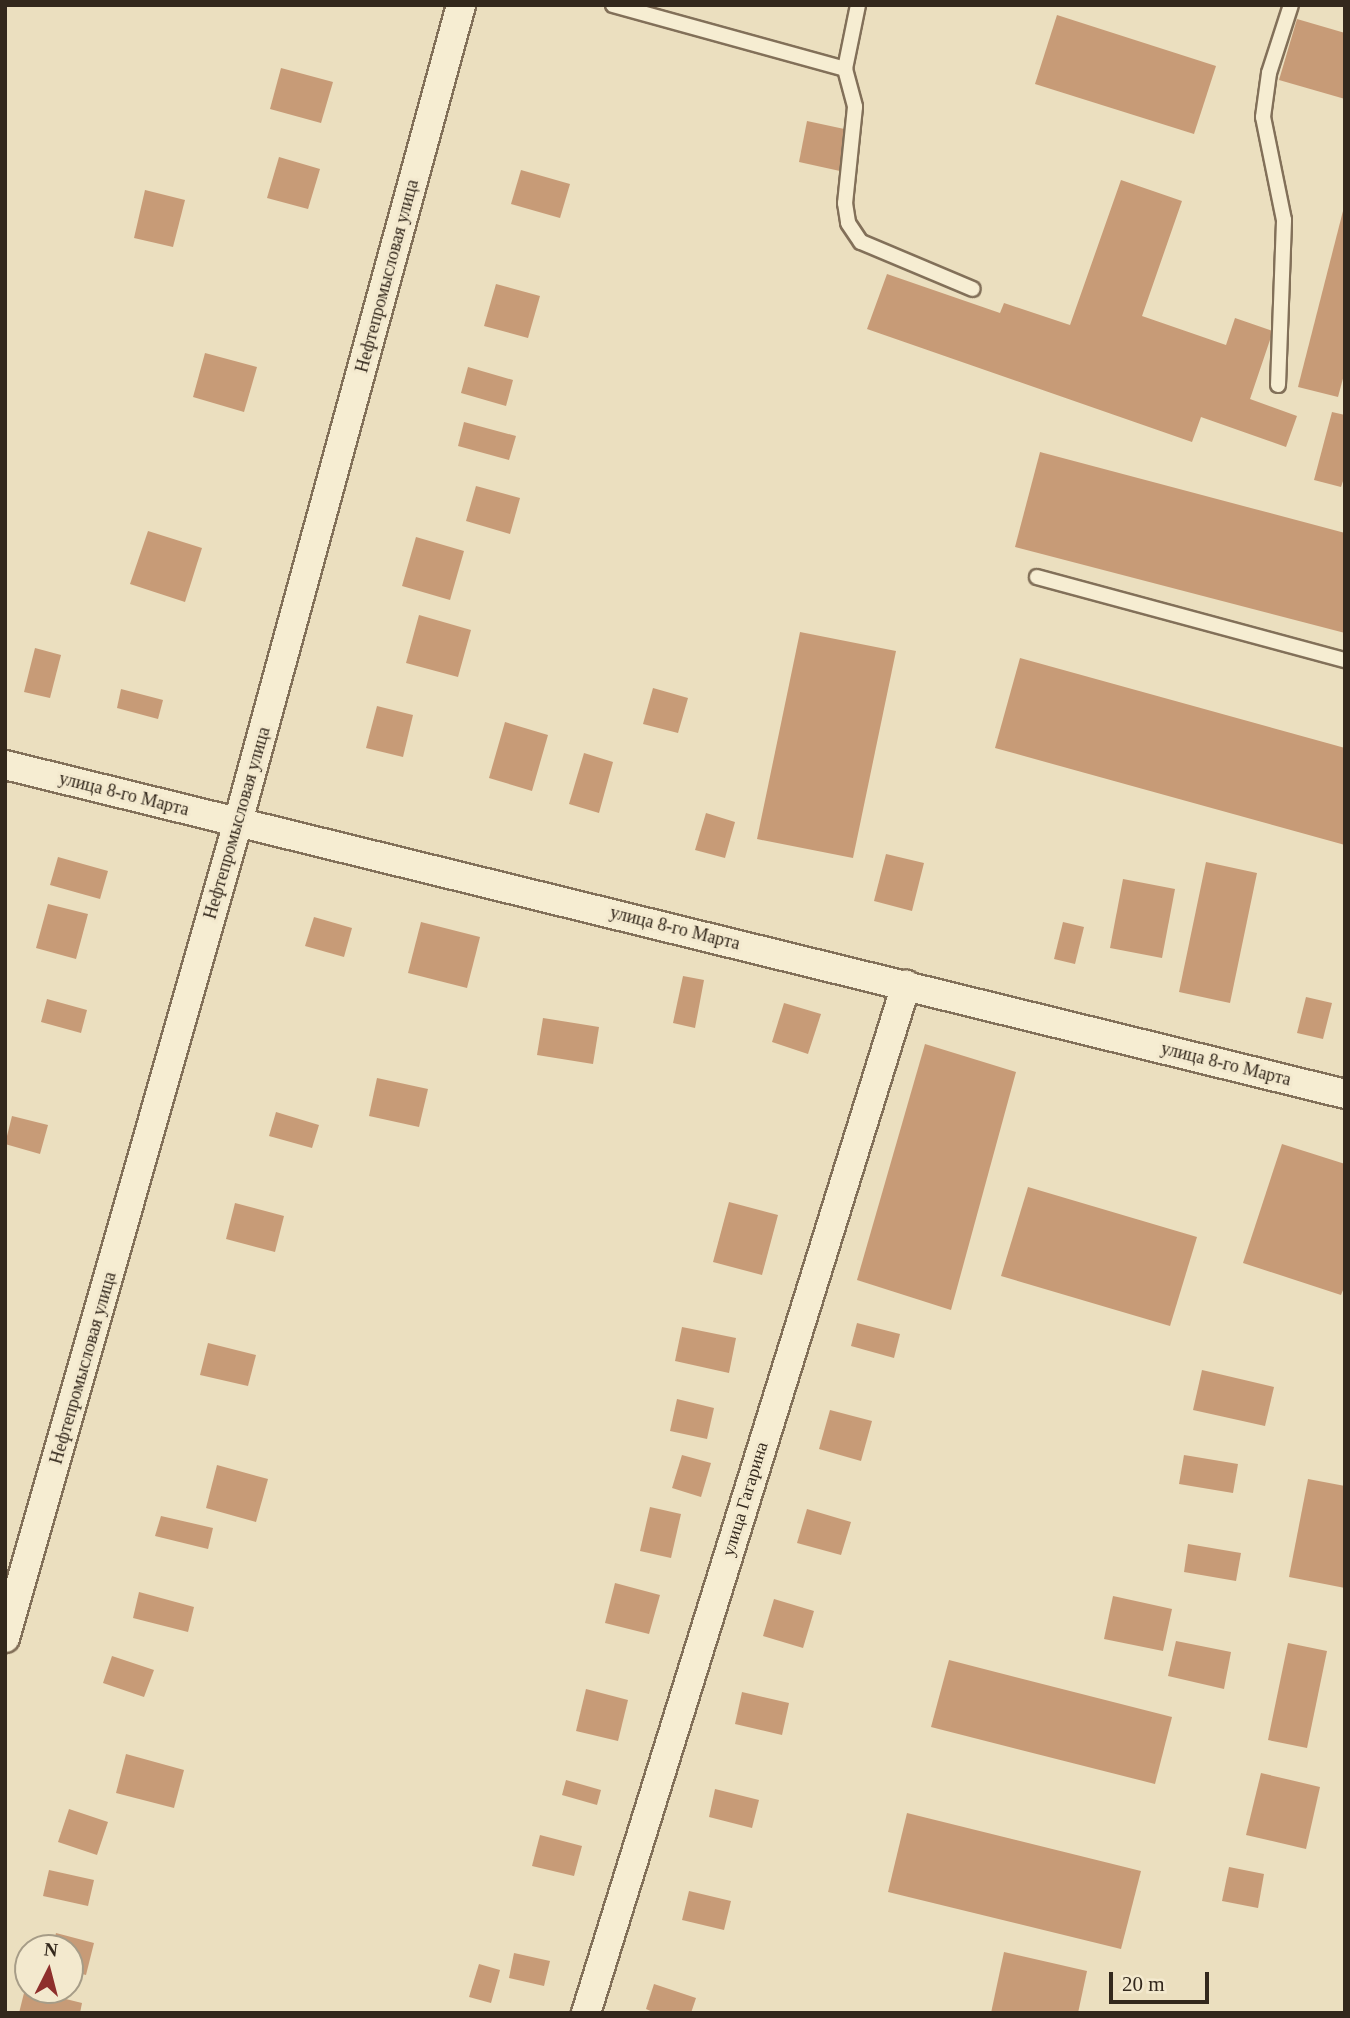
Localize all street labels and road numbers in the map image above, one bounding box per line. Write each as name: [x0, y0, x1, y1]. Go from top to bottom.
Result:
street label: Нефтепромысловая улица: [351, 177, 423, 375]
street label: Нефтепромысловая улица: [199, 724, 275, 922]
street label: улица 8-го Марта: [57, 767, 191, 821]
street label: улица 8-го Марта: [608, 901, 742, 955]
street label: улица 8-го Марта: [1159, 1037, 1293, 1091]
street label: Нефтепромысловая улица: [45, 1269, 121, 1467]
street label: улица Гагарина: [717, 1439, 773, 1559]

